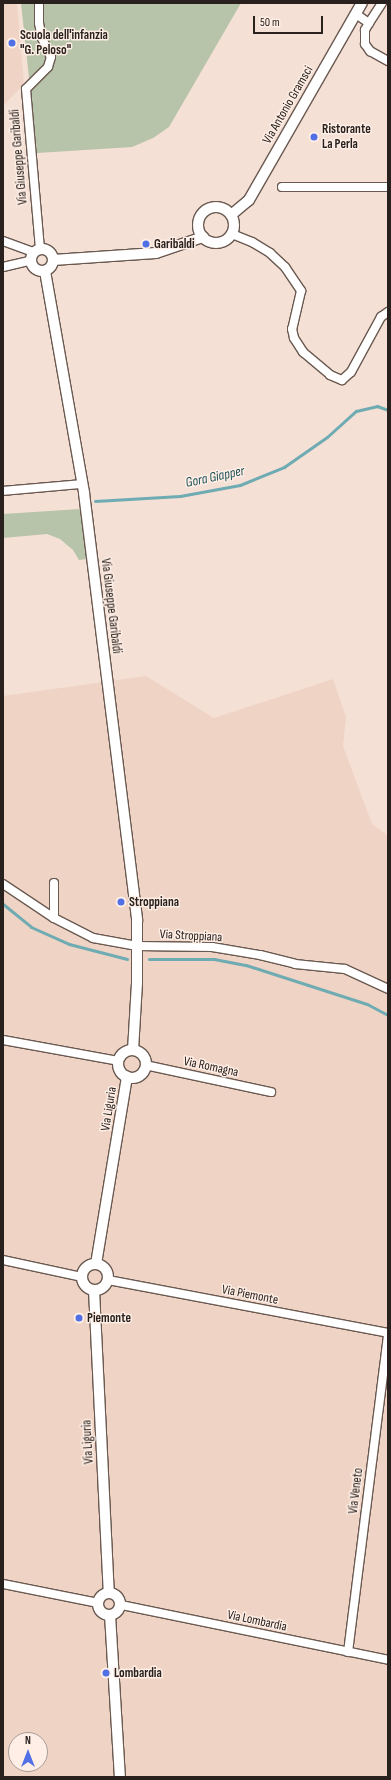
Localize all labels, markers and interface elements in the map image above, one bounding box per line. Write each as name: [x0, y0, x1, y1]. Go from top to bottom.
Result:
scale bar: [255, 8, 325, 34]
text: 50 m: [260, 15, 280, 30]
place label: Scuola dell'infanzia "G. Peloso": [20, 28, 108, 59]
marker: Scuola dell'infanzia "G. Peloso": [7, 38, 17, 48]
street label: Via Antonio Gramsci: [259, 63, 317, 147]
street label: Via Giuseppe Garibaldi: [7, 109, 31, 205]
place label: Ristorante La Perla: [322, 122, 371, 153]
marker: Ristorante La Perla: [309, 132, 319, 142]
place label: Garibaldi: [154, 236, 195, 252]
marker: Garibaldi: [141, 239, 151, 249]
water label: Gora Giapper: [184, 463, 246, 491]
street label: Via Giuseppe Garibaldi: [97, 557, 125, 655]
place label: Stroppiana: [129, 894, 179, 910]
marker: Stroppiana: [116, 897, 126, 907]
street label: Via Stroppiana: [159, 927, 223, 945]
street label: Via Romagna: [182, 1054, 240, 1080]
street label: Via Liguria: [98, 1086, 120, 1132]
street label: Via Piemonte: [221, 1282, 279, 1308]
place label: Piemonte: [87, 1310, 131, 1326]
marker: Piemonte: [74, 1313, 84, 1323]
street label: Via Liguria: [79, 1419, 97, 1465]
street label: Via Veneto: [345, 1467, 367, 1515]
street label: Via Lombardia: [226, 1607, 288, 1635]
place label: Lombardia: [114, 1665, 162, 1681]
marker: Lombardia: [101, 1668, 111, 1678]
north arrow: [8, 1732, 48, 1772]
text: N: [25, 1734, 31, 1747]

